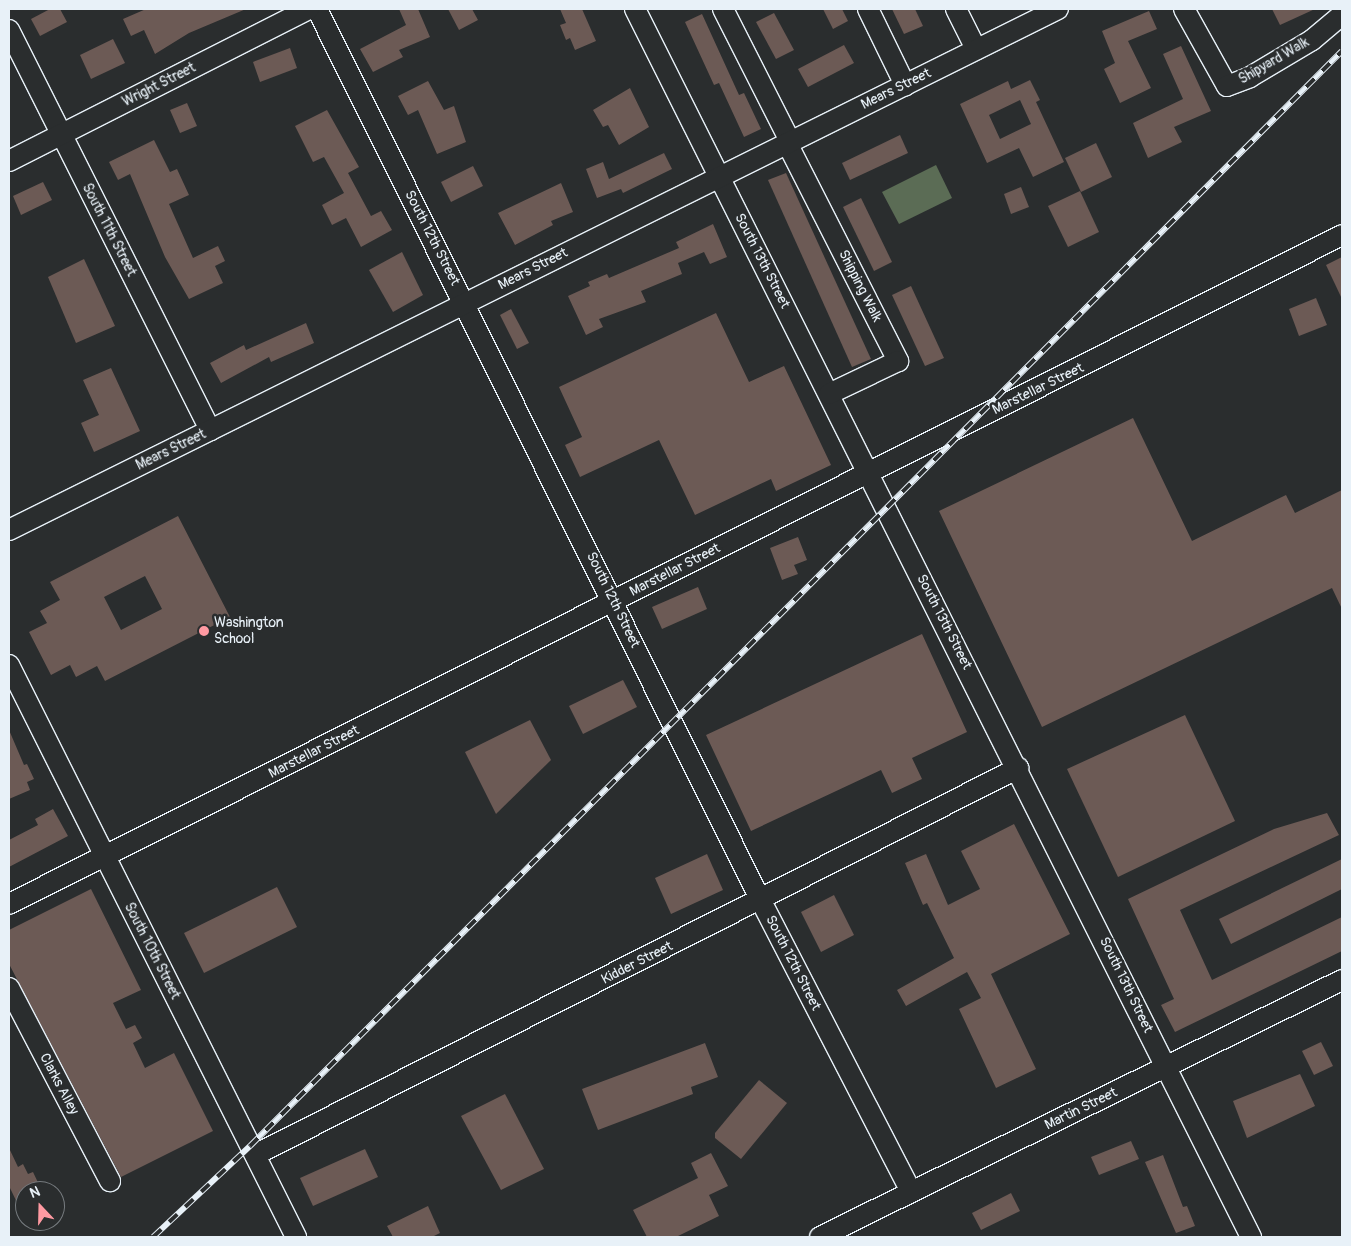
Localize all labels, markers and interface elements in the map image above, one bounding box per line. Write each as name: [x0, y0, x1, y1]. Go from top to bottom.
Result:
street label: Shipyard Walk: [1236, 34, 1312, 88]
street label: Wright Street: [120, 59, 198, 111]
street label: Mears Street: [858, 65, 934, 113]
street label: South 11th Street: [78, 181, 140, 279]
street label: South 12th Street: [401, 188, 463, 288]
street label: South 13th Street: [731, 211, 793, 311]
street label: Mears Street: [495, 244, 571, 294]
street label: Shipping Walk: [835, 247, 885, 325]
street label: Marstellar Street: [990, 360, 1086, 418]
street label: Mears Street: [133, 426, 209, 474]
street label: Marstellar Street: [627, 540, 723, 600]
street label: South 12th Street: [583, 549, 643, 651]
street label: South 13th Street: [913, 572, 975, 672]
place label: Washington School: [214, 615, 284, 648]
marker: Washington School: [198, 625, 210, 637]
street label: Marstellar Street: [266, 722, 362, 782]
street label: South 10th Street: [120, 900, 184, 1002]
street label: South 12th Street: [762, 913, 824, 1013]
street label: South 13th Street: [1096, 934, 1156, 1036]
street label: Kidder Street: [599, 938, 675, 988]
street label: Clarks Alley: [36, 1050, 82, 1118]
street label: Martin Street: [1042, 1084, 1120, 1134]
north arrow: [15, 1181, 65, 1231]
text: N: [27, 1183, 42, 1202]

